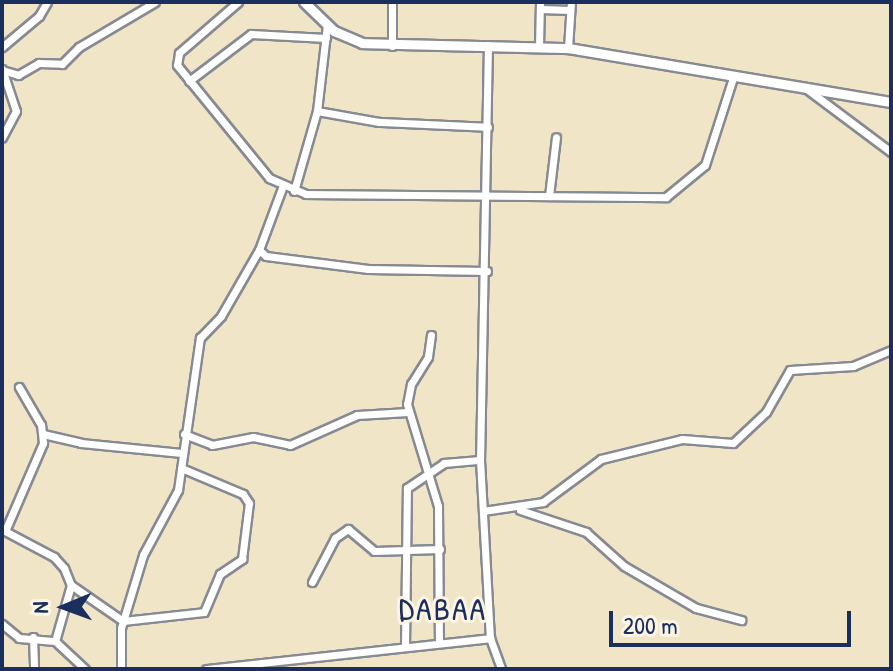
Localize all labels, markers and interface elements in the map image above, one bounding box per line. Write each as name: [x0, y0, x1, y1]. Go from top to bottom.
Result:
north arrow: [24, 567, 104, 647]
district label: DABAA: [399, 590, 487, 628]
scale bar: [613, 595, 855, 645]
text: N: [25, 601, 55, 614]
text: 200 m: [623, 609, 678, 641]

